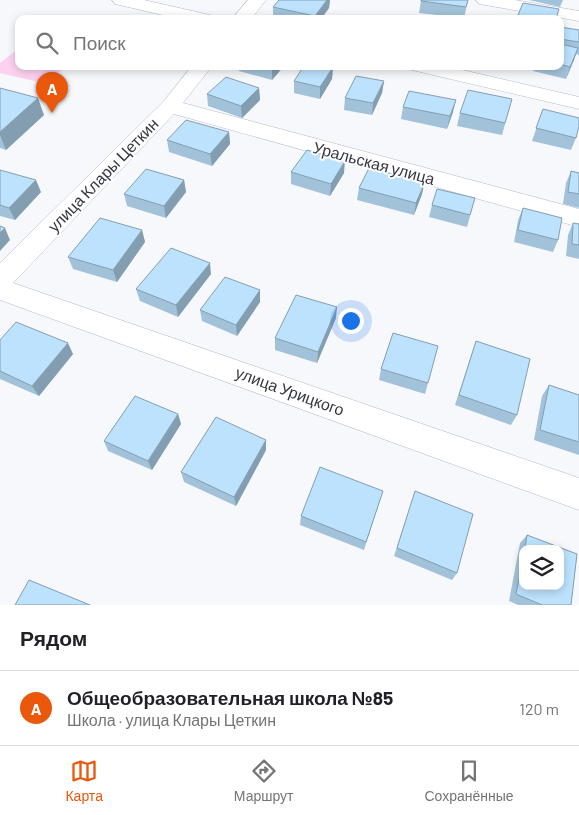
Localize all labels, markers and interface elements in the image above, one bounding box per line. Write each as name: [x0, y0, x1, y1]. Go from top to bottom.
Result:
search box: [15, 15, 564, 70]
icon: search: [33, 29, 61, 57]
text: Поиск: [73, 31, 126, 54]
pin: A: [36, 72, 68, 113]
street label: улица Клары Цеткин: [43, 114, 162, 235]
street label: Уральская улица: [311, 137, 437, 188]
your location: [338, 308, 364, 334]
street label: улица Урицкого: [233, 362, 347, 419]
map controls: [519, 545, 564, 590]
button: layers: [519, 545, 564, 590]
text: Рядом: [20, 625, 87, 650]
text: Общеобразовательная школа №85: [67, 686, 393, 709]
text: A: [31, 699, 41, 718]
text: 120 m: [519, 699, 559, 718]
text: Школа · улица Клары Цеткин: [67, 710, 276, 729]
tab: Карта: [65, 757, 103, 804]
tab: Маршрут: [234, 757, 294, 804]
tab: Сохранённые: [424, 757, 514, 804]

